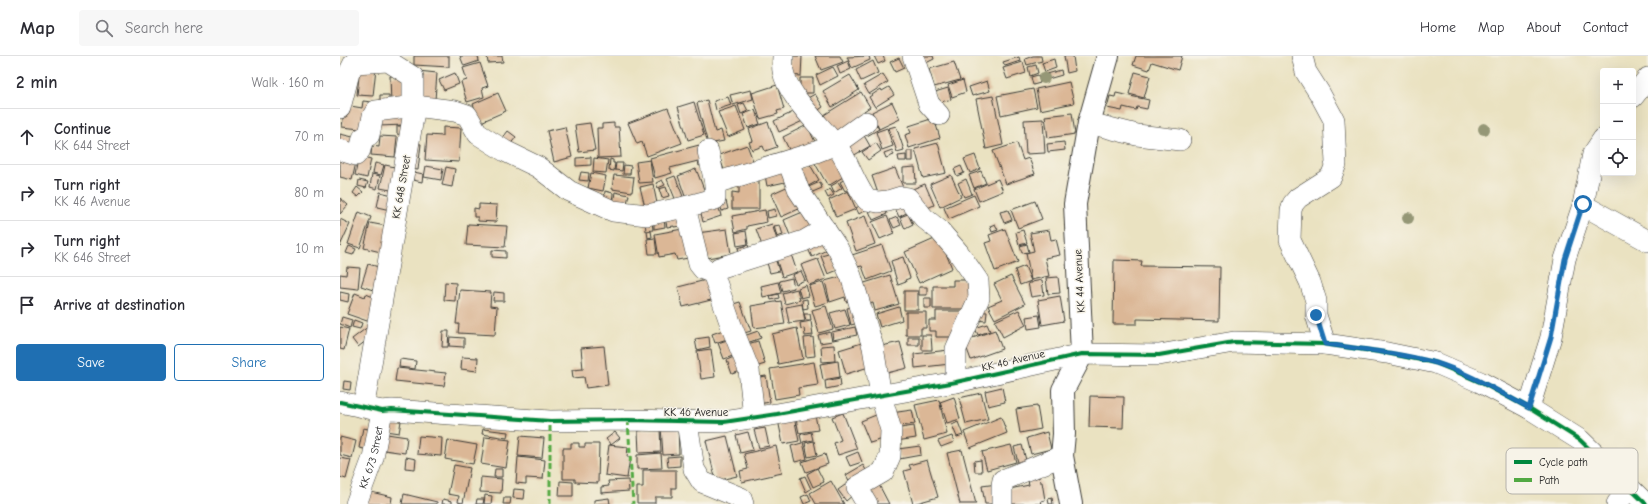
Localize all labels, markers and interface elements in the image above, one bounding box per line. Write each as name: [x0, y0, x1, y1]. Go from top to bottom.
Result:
search box: [79, 10, 359, 46]
text: Map: [20, 17, 55, 39]
icon: search: [93, 17, 115, 39]
text: Search here: [125, 19, 203, 37]
text: Home: [1420, 19, 1456, 36]
text: Map: [1478, 19, 1504, 36]
text: About: [1526, 19, 1561, 36]
text: Contact: [1583, 19, 1628, 36]
map controls: [1600, 68, 1636, 176]
button: +: [1600, 68, 1636, 104]
text: 2 min: [16, 73, 57, 92]
text: Walk · 160 m: [252, 75, 324, 90]
button: −: [1600, 104, 1636, 140]
text: Continue: [54, 120, 111, 138]
icon: ahead: [16, 126, 38, 148]
text: 70 m: [295, 129, 324, 144]
text: KK 644 Street: [54, 138, 129, 153]
button: locate: [1600, 140, 1636, 176]
street label: KK 648 Street: [390, 154, 414, 220]
text: Turn right: [54, 176, 120, 194]
icon: right: [16, 182, 38, 204]
text: 80 m: [294, 185, 324, 200]
text: KK 46 Avenue: [54, 194, 130, 209]
route start: [1574, 195, 1592, 213]
text: Turn right: [54, 232, 120, 250]
icon: right: [16, 238, 38, 260]
text: 10 m: [296, 241, 324, 256]
street label: KK 44 Avenue: [1071, 248, 1088, 313]
text: KK 646 Street: [54, 250, 130, 265]
icon: arrive: [16, 294, 38, 316]
text: Arrive at destination: [54, 296, 185, 314]
route end: [1307, 306, 1325, 324]
button: Save: [16, 344, 166, 381]
button: Share: [174, 344, 324, 381]
street label: KK 46 Avenue: [980, 347, 1046, 374]
street label: KK 46 Avenue: [664, 406, 729, 419]
street label: KK 673 Street: [356, 425, 386, 491]
legend: [1506, 448, 1638, 494]
text: Cycle path: [1539, 456, 1588, 469]
text: Path: [1539, 474, 1560, 487]

